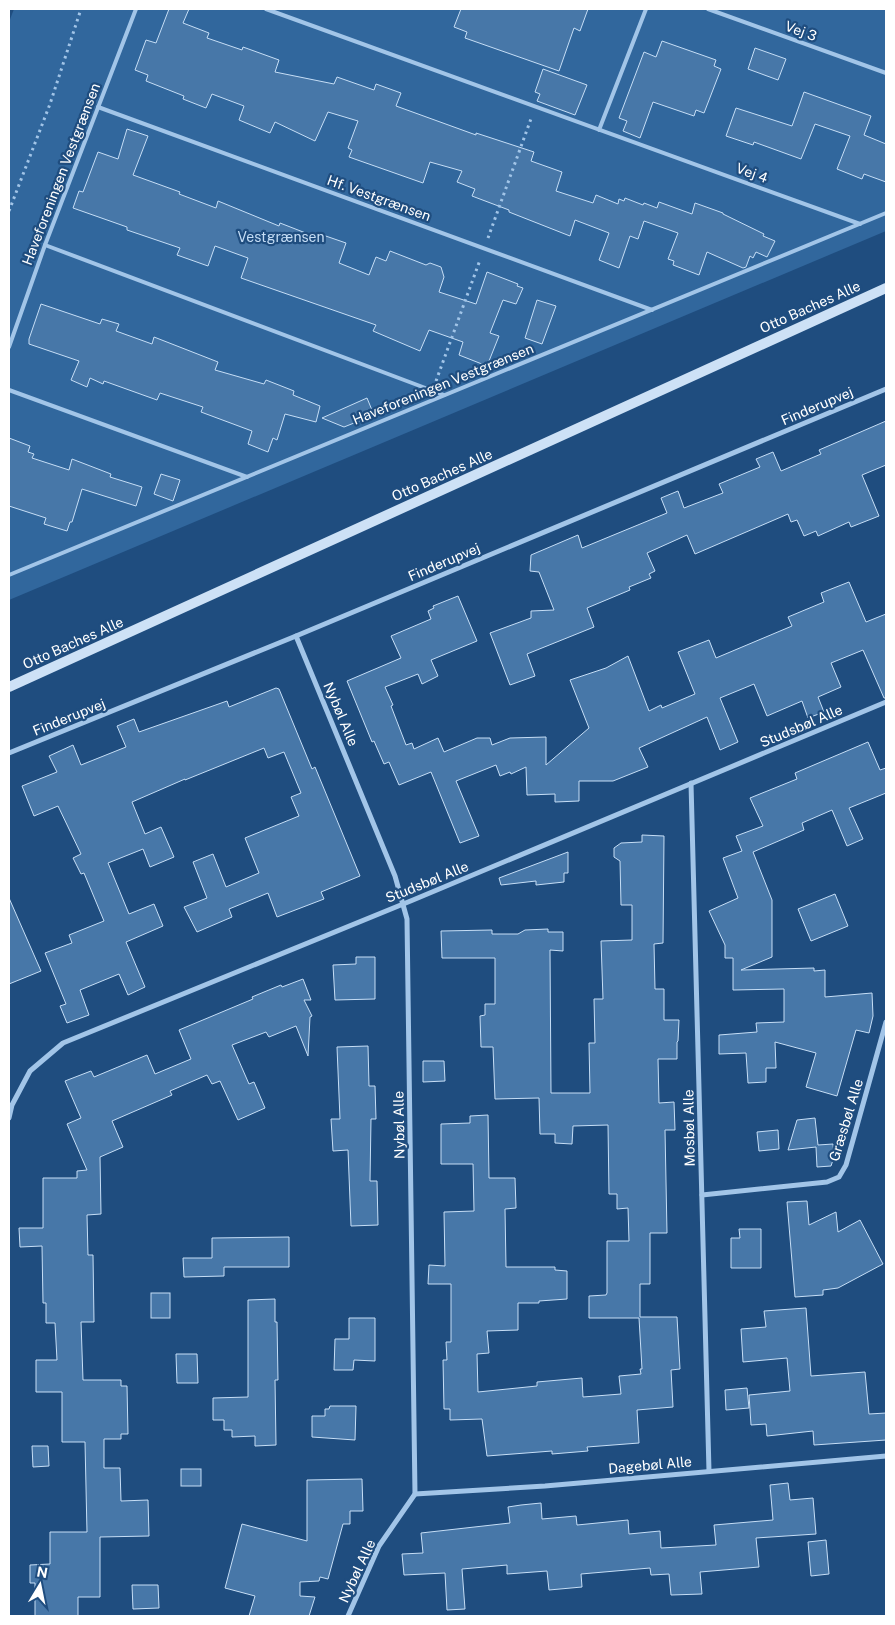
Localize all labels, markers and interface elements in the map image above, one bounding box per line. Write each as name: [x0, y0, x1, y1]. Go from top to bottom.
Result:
street label: Vej 3: [783, 18, 819, 44]
street label: Haveforeningen Vestgrænsen: [19, 81, 103, 267]
street label: Vej 4: [734, 160, 770, 186]
street label: Hf. Vestgrænsen: [325, 172, 433, 224]
park label: Vestgrænsen: [237, 229, 325, 245]
street label: Otto Baches Alle: [757, 278, 863, 336]
street label: Haveforeningen Vestgrænsen: [350, 340, 536, 428]
street label: Finderupvej: [779, 384, 855, 428]
street label: Otto Baches Alle: [389, 446, 495, 504]
street label: Finderupvej: [406, 540, 482, 584]
street label: Otto Baches Alle: [20, 614, 126, 672]
street label: Nybøl Alle: [320, 680, 362, 748]
street label: Finderupvej: [30, 695, 108, 739]
street label: Studsbøl Alle: [757, 701, 845, 751]
street label: Studsbøl Alle: [383, 858, 471, 906]
street label: Græsbøl Alle: [826, 1077, 866, 1163]
street label: Mosbøl Alle: [680, 1089, 698, 1167]
street label: Nybøl Alle: [390, 1091, 408, 1159]
street label: Dagebøl Alle: [608, 1453, 693, 1477]
street label: Nybøl Alle: [335, 1537, 379, 1605]
north arrow: [15, 1560, 65, 1610]
text: N: [35, 1563, 49, 1581]

